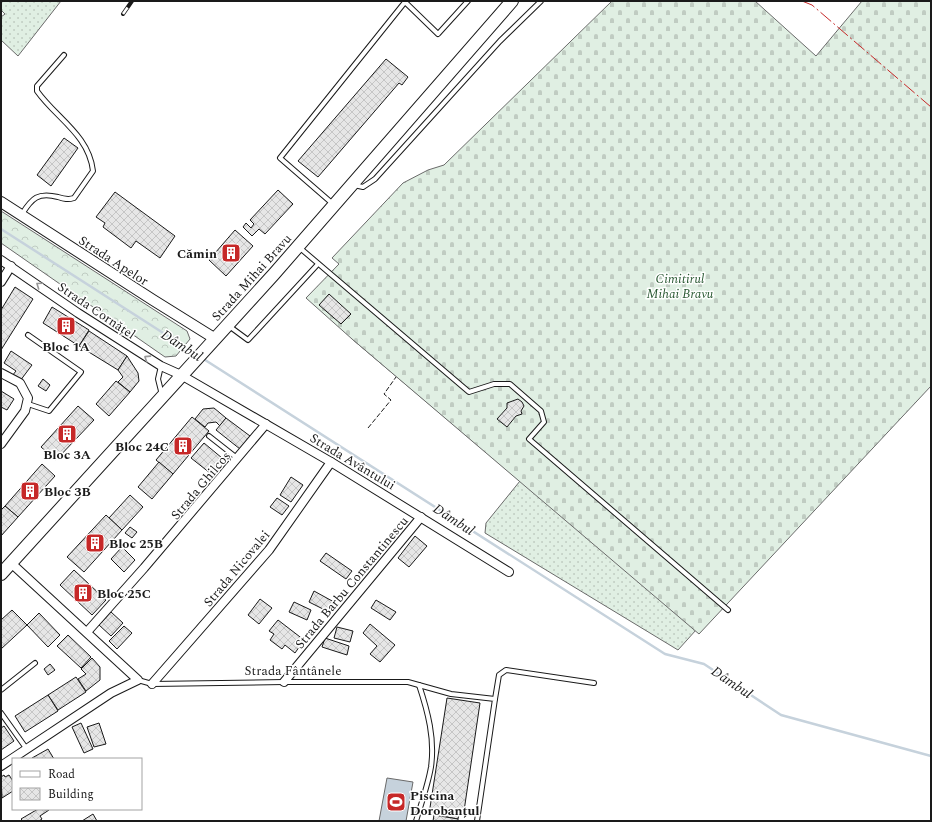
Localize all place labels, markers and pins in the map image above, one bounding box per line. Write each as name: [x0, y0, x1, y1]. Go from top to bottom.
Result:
building icon: Cămin: [220, 242, 242, 264]
place label: Cămin: [177, 244, 217, 264]
building icon: Bloc 1A: [55, 315, 77, 337]
place label: Bloc 1A: [42, 337, 90, 357]
building icon: Bloc 3A: [56, 423, 78, 445]
building icon: Bloc 24C: [172, 435, 194, 457]
place label: Bloc 24C: [115, 437, 169, 457]
place label: Bloc 3A: [43, 445, 91, 465]
building icon: Bloc 3B: [19, 480, 41, 502]
place label: Bloc 3B: [44, 482, 91, 502]
building icon: Bloc 25B: [84, 532, 106, 554]
place label: Bloc 25B: [109, 534, 163, 554]
building icon: Bloc 25C: [72, 582, 94, 604]
place label: Bloc 25C: [97, 584, 151, 604]
place label: Piscina Dorobanțul: [410, 786, 479, 821]
sports icon: Piscina Dorobanțul: [385, 791, 407, 813]

